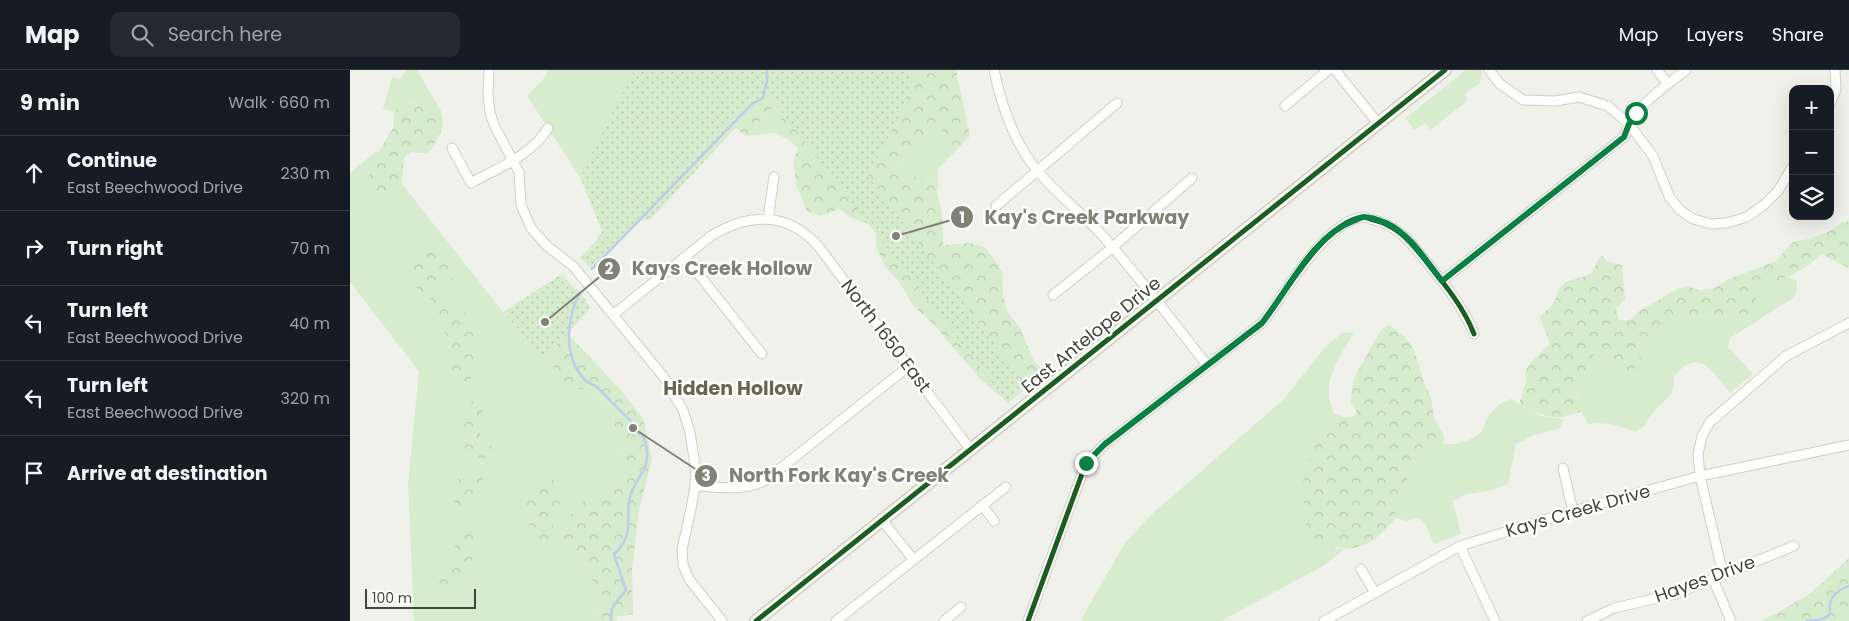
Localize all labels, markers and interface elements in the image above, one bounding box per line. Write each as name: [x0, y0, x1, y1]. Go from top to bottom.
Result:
search box: [110, 12, 460, 57]
text: Map: [25, 18, 80, 51]
icon: search: [128, 21, 156, 49]
text: Search here: [168, 21, 282, 48]
text: Map: [1619, 22, 1659, 47]
text: Layers: [1687, 22, 1744, 47]
text: Share: [1772, 22, 1824, 47]
map controls: [1789, 85, 1834, 220]
button: +: [1789, 85, 1834, 130]
text: 9 min: [20, 88, 80, 117]
text: Walk · 660 m: [228, 91, 330, 114]
route start: [1625, 102, 1648, 125]
button: −: [1789, 130, 1834, 175]
text: Continue: [67, 147, 157, 174]
icon: ahead: [20, 159, 48, 187]
text: 230 m: [281, 162, 330, 185]
button: layers: [1789, 175, 1834, 220]
text: East Beechwood Drive: [67, 176, 243, 199]
callout: Kay's Creek Parkway: [950, 200, 1200, 234]
text: Kay's Creek Parkway: [985, 204, 1190, 231]
text: 1: [959, 207, 965, 228]
icon: right: [20, 234, 48, 262]
text: Turn right: [67, 235, 163, 262]
text: 70 m: [290, 237, 330, 260]
callout: Kays Creek Hollow: [597, 252, 822, 286]
text: Kays Creek Hollow: [632, 255, 813, 282]
text: 2: [605, 258, 614, 279]
street label: East Antelope Drive: [1016, 271, 1166, 399]
street label: North 1650 East: [836, 274, 937, 397]
text: Turn left: [67, 297, 148, 324]
icon: left: [20, 309, 48, 337]
text: 40 m: [289, 312, 330, 335]
text: East Beechwood Drive: [67, 326, 243, 349]
text: Turn left: [67, 372, 148, 399]
district label: Hidden Hollow: [663, 375, 803, 402]
icon: left: [20, 384, 48, 412]
text: 320 m: [281, 387, 330, 410]
text: East Beechwood Drive: [67, 401, 243, 424]
route end: [1075, 452, 1098, 475]
icon: arrive: [20, 459, 48, 487]
callout: North Fork Kay's Creek: [694, 459, 959, 493]
text: Arrive at destination: [67, 460, 268, 487]
text: North Fork Kay's Creek: [729, 462, 949, 489]
text: 3: [701, 465, 711, 486]
street label: Kays Creek Drive: [1503, 478, 1653, 543]
street label: Hayes Drive: [1651, 549, 1759, 608]
scale bar: [365, 586, 476, 609]
text: 100 m: [372, 588, 412, 608]

